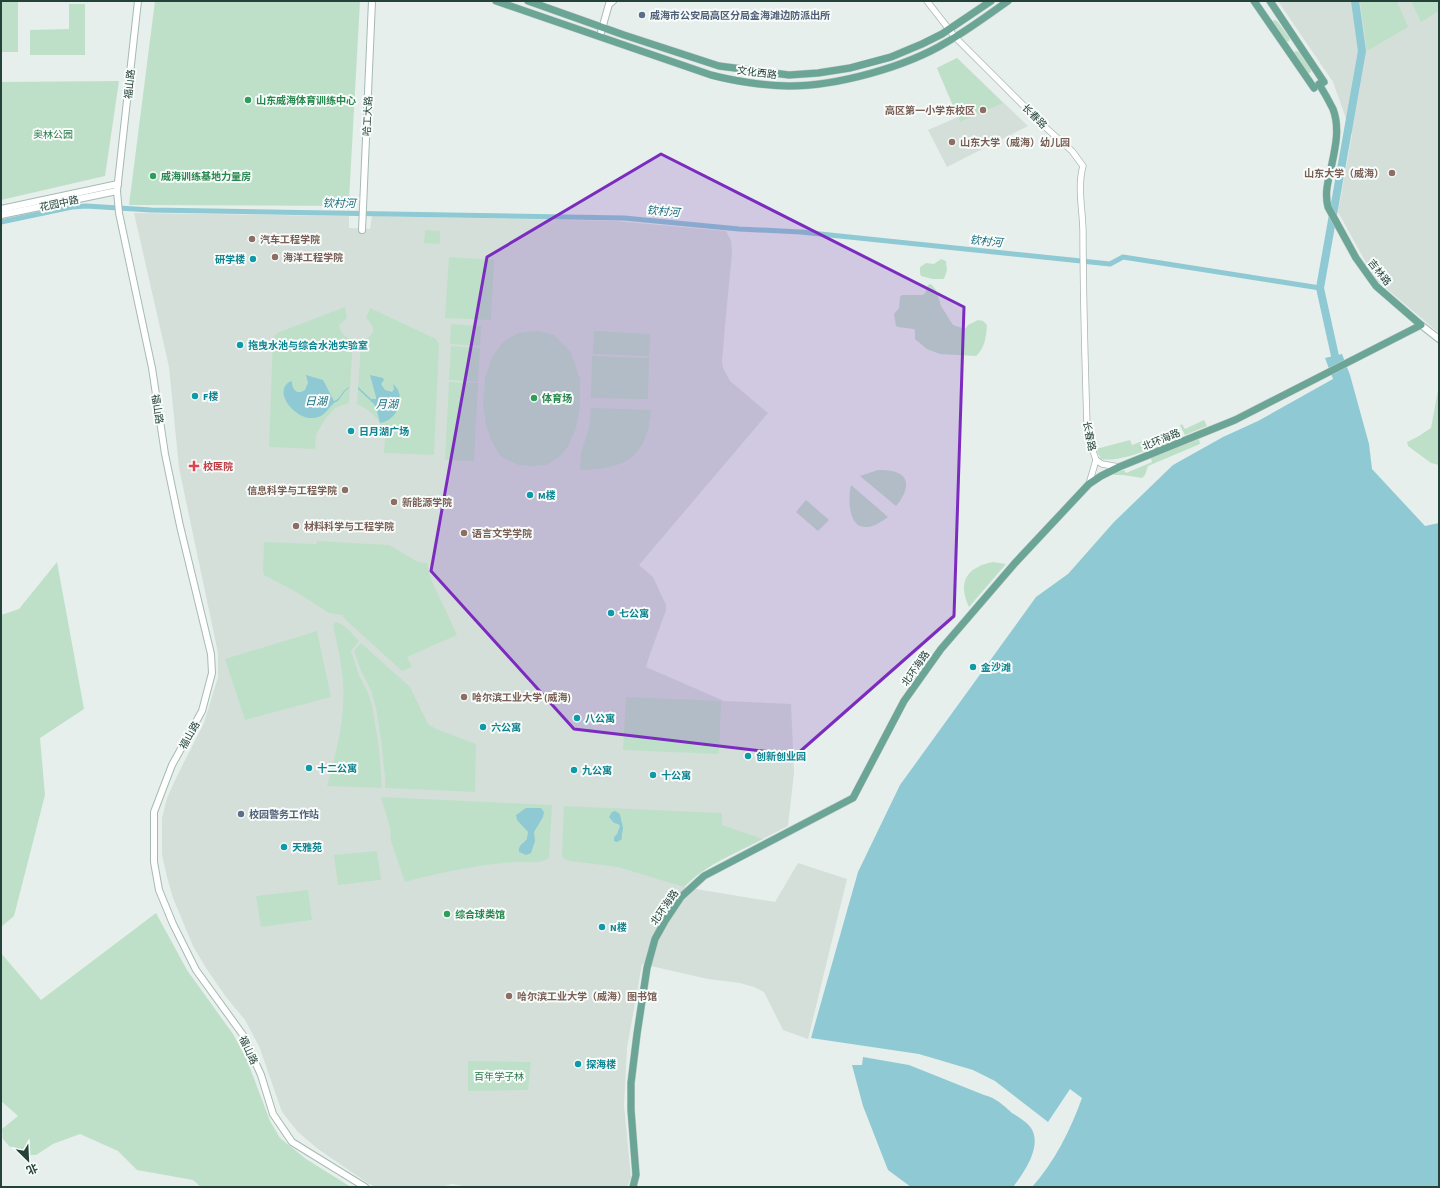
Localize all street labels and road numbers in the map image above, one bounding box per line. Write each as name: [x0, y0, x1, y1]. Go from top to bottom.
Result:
street label: 文化西路: [736, 64, 778, 82]
street label: 福山路: [121, 68, 139, 100]
street label: 哈工大路: [360, 96, 376, 136]
street label: 长春路: [1019, 101, 1050, 132]
street label: 花园中路: [38, 193, 80, 215]
street label: 吉林路: [1364, 257, 1394, 289]
street label: 福山路: [148, 393, 166, 425]
street label: 长春路: [1079, 420, 1099, 452]
street label: 北环海路: [1140, 426, 1183, 454]
street label: 北环海路: [899, 648, 933, 689]
street label: 福山路: [176, 719, 203, 752]
street label: 北环海路: [648, 887, 682, 928]
street label: 福山路: [235, 1034, 261, 1067]

